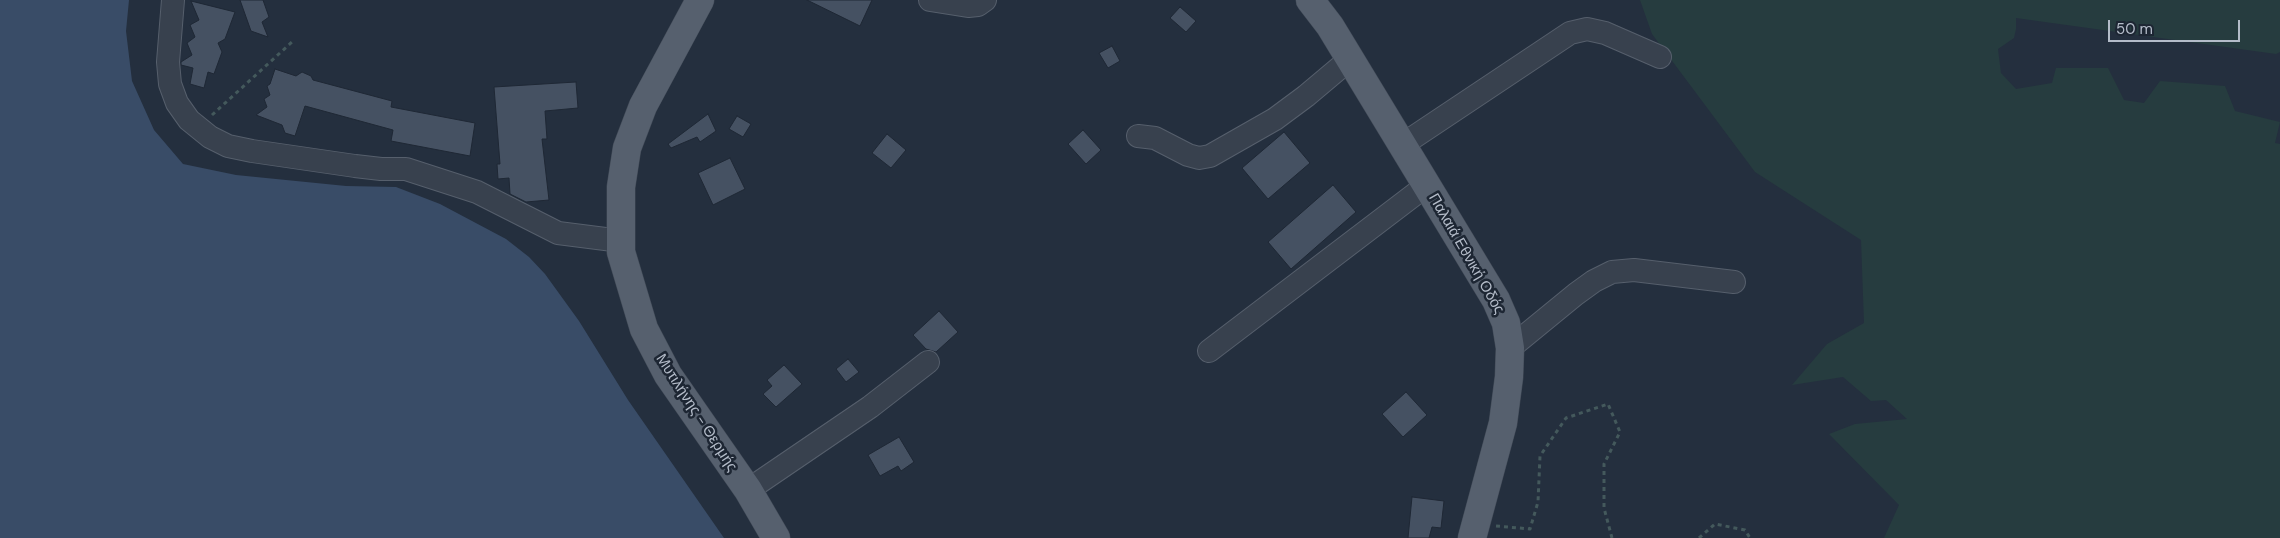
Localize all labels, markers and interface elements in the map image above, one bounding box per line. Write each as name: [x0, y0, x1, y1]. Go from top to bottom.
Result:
scale bar: [2110, 10, 2242, 42]
text: 50 m: [2116, 19, 2153, 39]
street label: Παλαιά Εθνική Οδός: [1424, 191, 1508, 317]
street label: Μυτιλήνης - Θερμής: [651, 351, 741, 475]

